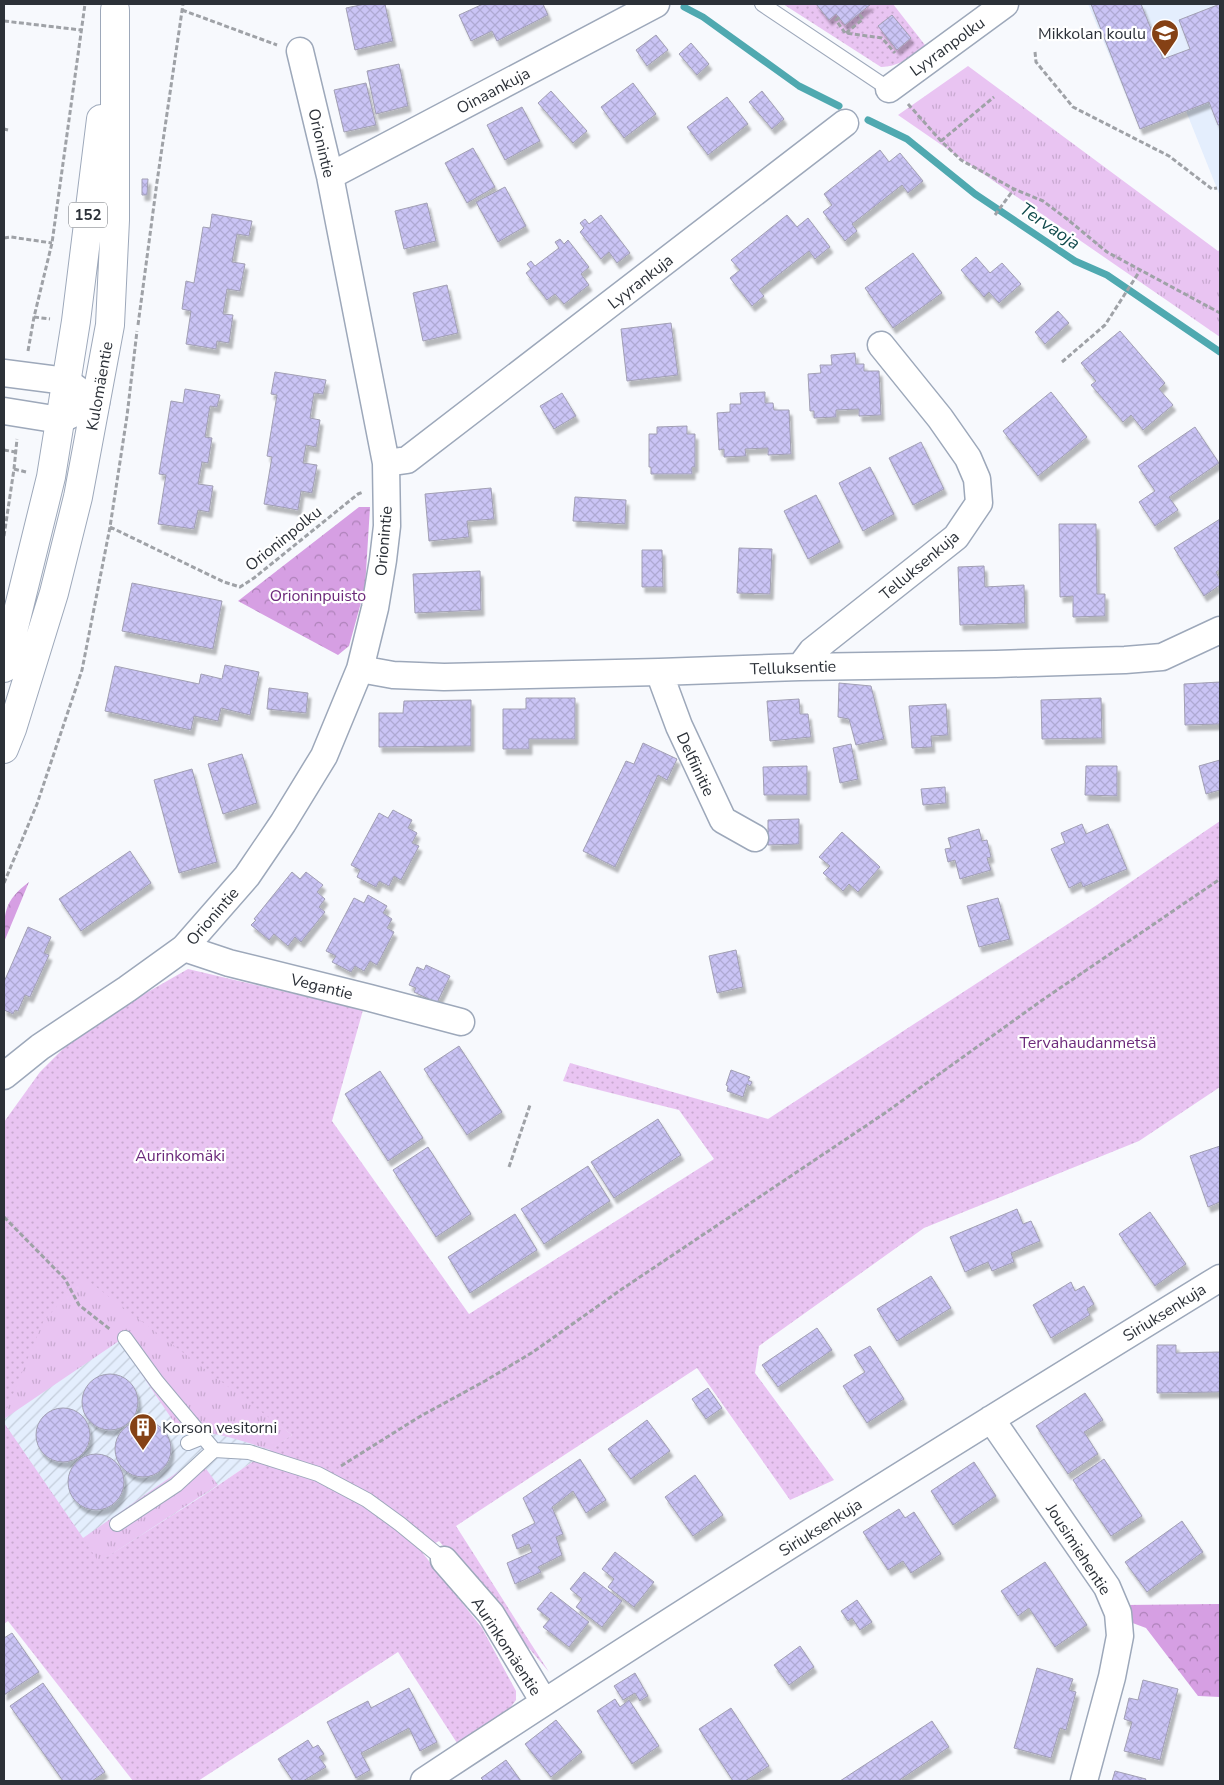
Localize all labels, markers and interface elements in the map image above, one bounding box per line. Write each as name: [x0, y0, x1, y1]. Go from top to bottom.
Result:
street label: Lyyranpolku: [906, 12, 990, 82]
school or university icon: Mikkolan koulu: [1150, 18, 1180, 57]
place label: Mikkolan koulu: [1038, 23, 1146, 45]
street label: Oinaankuja: [453, 62, 534, 119]
street label: Orionintie: [302, 106, 340, 180]
water label: Tervaoja: [1015, 197, 1085, 255]
road number: 152: [69, 202, 107, 228]
street label: Lyyrankuja: [603, 249, 678, 314]
street label: Kulomäentie: [81, 340, 119, 432]
street label: Orioninpolku: [241, 501, 326, 576]
street label: Orionintie: [370, 505, 398, 577]
street label: Telluksenkuja: [875, 526, 964, 606]
park label: Orioninpuisto: [270, 585, 366, 607]
street label: Telluksentie: [749, 655, 837, 680]
street label: Delfiinitie: [671, 729, 719, 800]
street label: Orionintie: [181, 883, 244, 950]
street label: Vegantie: [287, 968, 355, 1005]
park label: Tervahaudanmetsä: [1019, 1032, 1157, 1054]
park label: Aurinkomäki: [135, 1145, 225, 1167]
street label: Siriuksenkuja: [1119, 1279, 1210, 1347]
building icon: Korson vesitorni: [128, 1412, 158, 1451]
place label: Korson vesitorni: [162, 1417, 277, 1439]
street label: Siriuksenkuja: [775, 1494, 866, 1562]
street label: Jousimiehentie: [1040, 1499, 1116, 1600]
street label: Aurinkomäentie: [466, 1593, 546, 1700]

